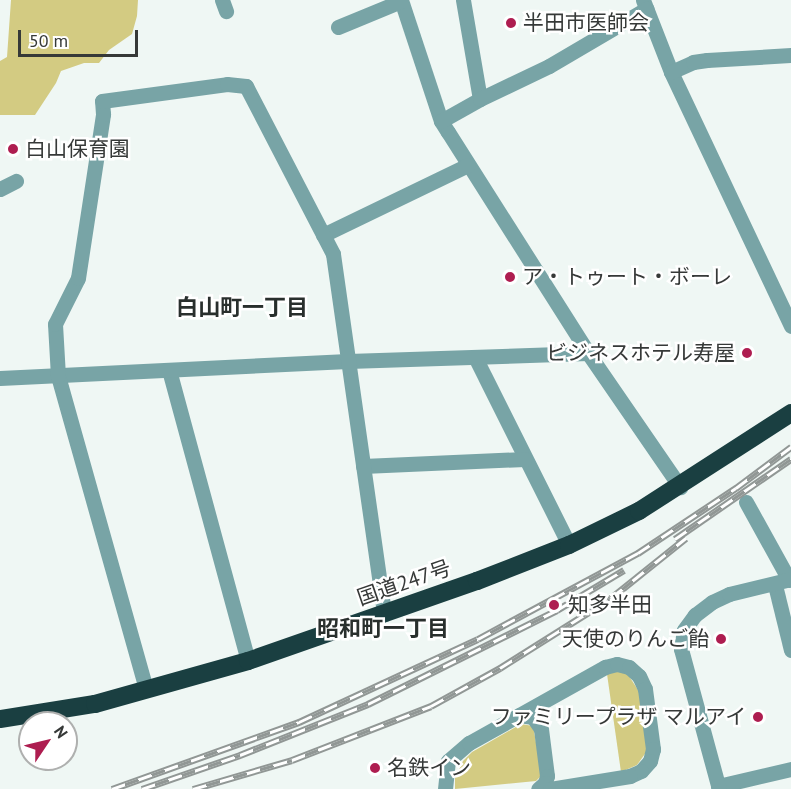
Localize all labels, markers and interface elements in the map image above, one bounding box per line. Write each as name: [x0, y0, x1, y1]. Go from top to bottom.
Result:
place label: 半田市医師会: [523, 10, 649, 36]
marker: 半田市医師会: [504, 16, 518, 30]
scale bar: [21, 18, 141, 56]
text: 50 m: [29, 29, 68, 52]
place label: 白山保育園: [25, 136, 130, 162]
marker: 白山保育園: [6, 142, 20, 156]
place label: ア・トゥート・ボーレ: [522, 264, 732, 290]
marker: ア・トゥート・ボーレ: [503, 270, 517, 284]
district label: 白山町一丁目: [176, 295, 308, 321]
place label: ビジネスホテル寿屋: [546, 340, 735, 366]
marker: ビジネスホテル寿屋: [740, 346, 754, 360]
street label: 国道247号: [354, 555, 454, 611]
place label: 知多半田: [568, 592, 652, 618]
marker: 知多半田: [545, 596, 563, 614]
district label: 昭和町一丁目: [317, 616, 449, 642]
place label: 天使のりんご飴: [562, 626, 709, 652]
marker: 天使のりんご飴: [714, 632, 728, 646]
place label: ファミリープラザ マルアイ: [488, 704, 746, 730]
marker: ファミリープラザ マルアイ: [751, 710, 765, 724]
north arrow: [18, 711, 78, 771]
text: N: [50, 722, 72, 742]
place label: 名鉄イン: [387, 755, 471, 781]
marker: 名鉄イン: [368, 761, 382, 775]

